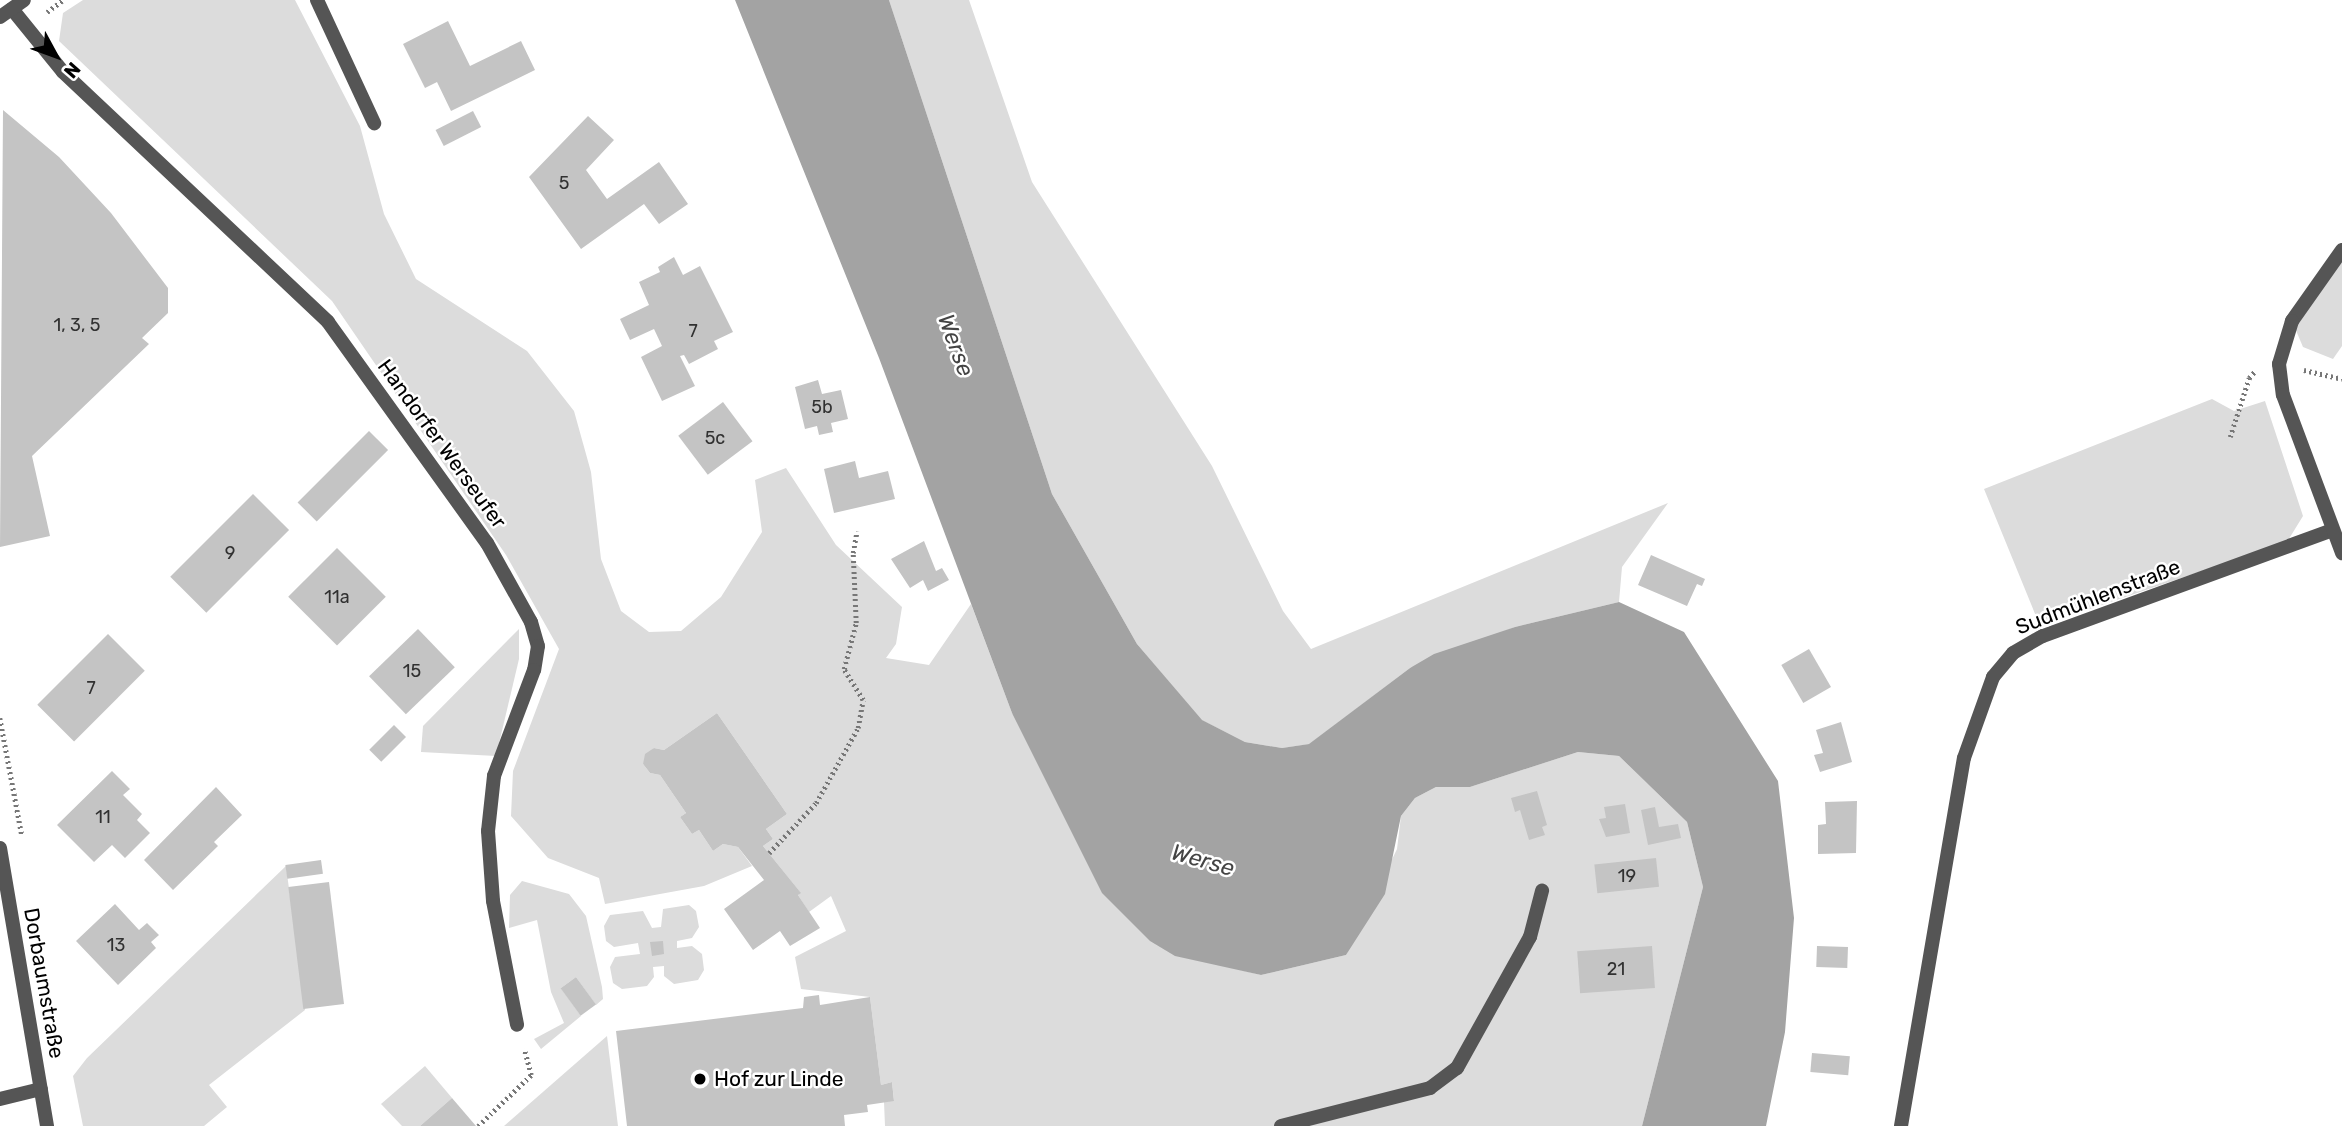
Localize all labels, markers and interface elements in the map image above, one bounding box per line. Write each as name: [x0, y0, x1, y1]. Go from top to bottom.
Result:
north arrow: [21, 21, 91, 91]
text: N: [59, 57, 85, 83]
house number: 5: [559, 172, 569, 194]
water label: Werse: [932, 310, 980, 380]
house number: 1, 3, 5: [54, 314, 100, 336]
house number: 7: [688, 320, 698, 342]
street label: Handorfer Werseufer: [372, 354, 512, 534]
house number: 5b: [811, 396, 833, 418]
house number: 5c: [705, 427, 725, 449]
house number: 9: [225, 542, 235, 564]
street label: Sudmühlenstraße: [2012, 554, 2184, 640]
house number: 11a: [324, 586, 350, 608]
house number: 15: [403, 660, 421, 682]
house number: 7: [86, 677, 96, 699]
house number: 11: [95, 806, 111, 828]
water label: Werse: [1168, 838, 1238, 882]
house number: 19: [1618, 865, 1636, 887]
street label: Dorbaumstraße: [18, 906, 70, 1060]
house number: 13: [107, 934, 125, 956]
house number: 21: [1607, 958, 1625, 980]
place label: Hof zur Linde: [714, 1066, 844, 1092]
marker: Hof zur Linde: [692, 1071, 708, 1087]

